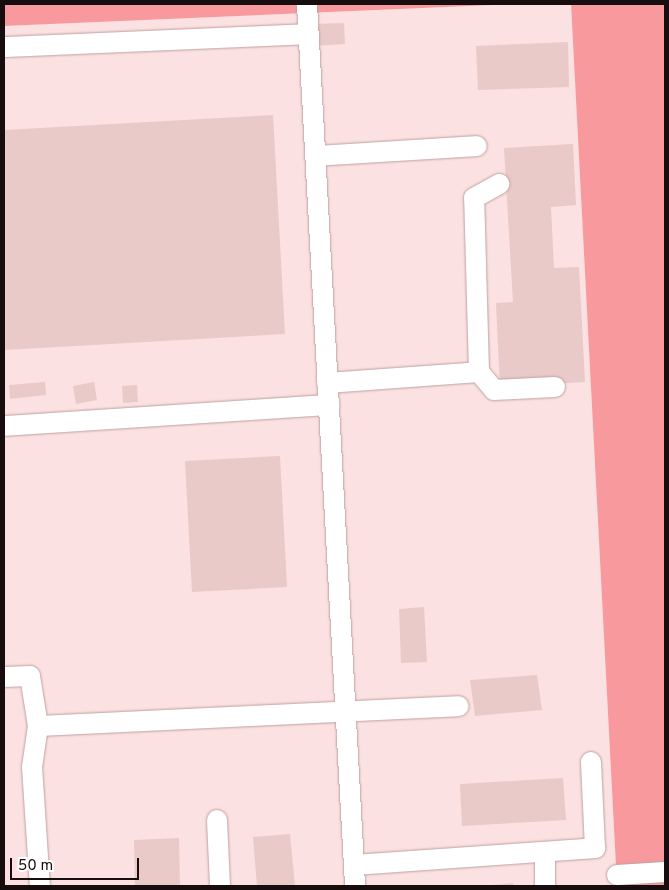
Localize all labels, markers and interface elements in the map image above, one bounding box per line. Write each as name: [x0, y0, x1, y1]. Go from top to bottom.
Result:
scale bar: [12, 848, 141, 880]
text: 50 m: [18, 857, 53, 876]

